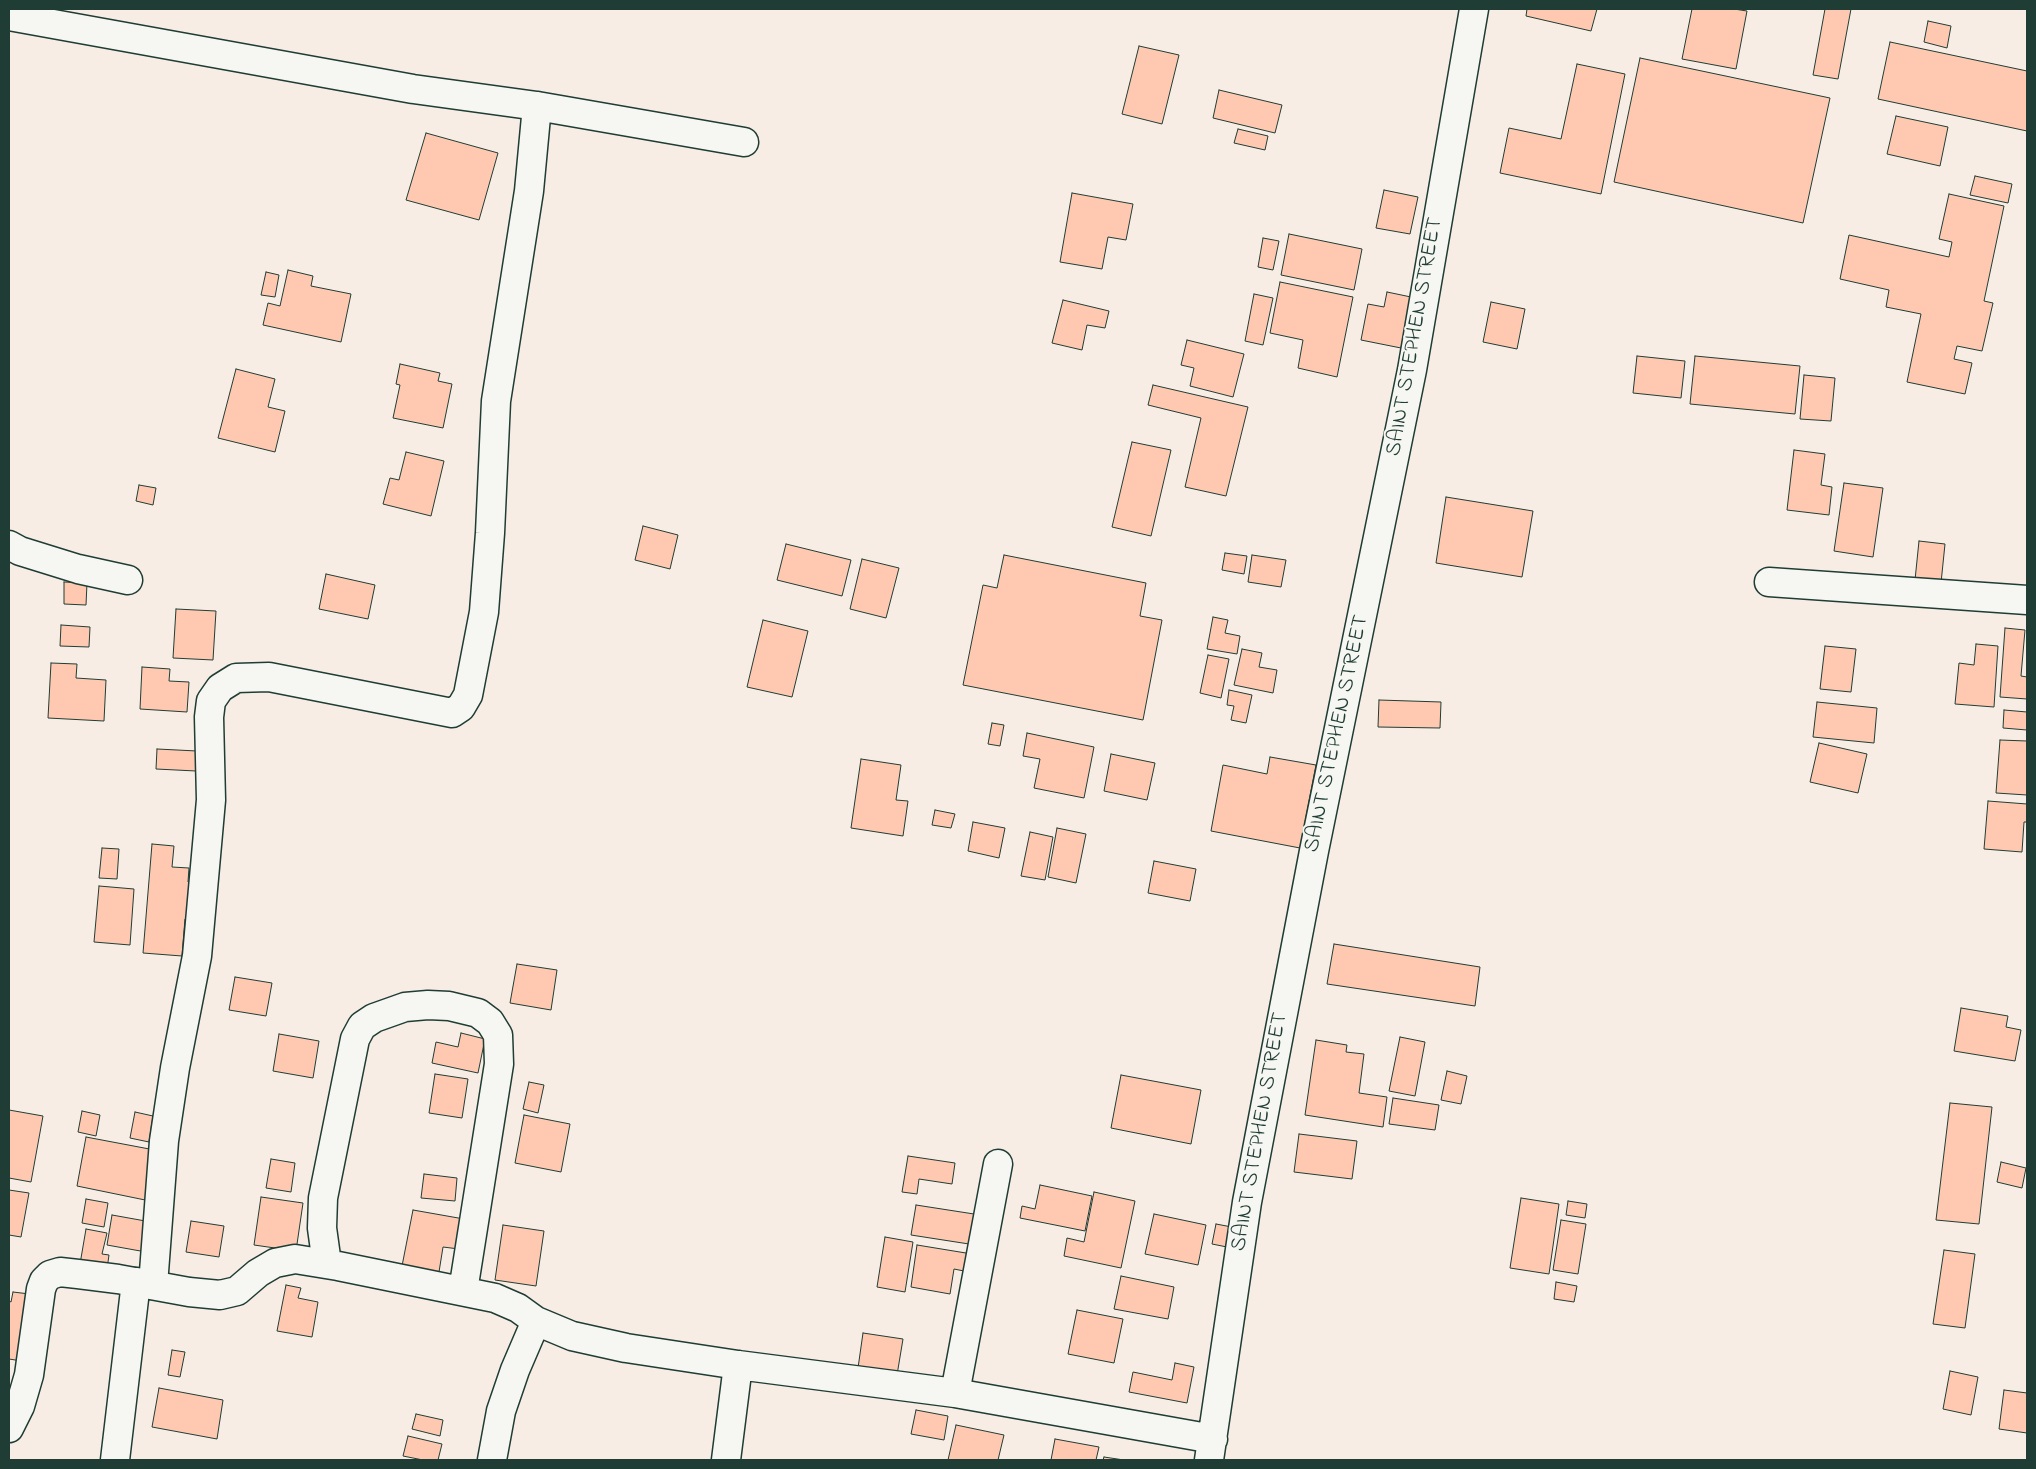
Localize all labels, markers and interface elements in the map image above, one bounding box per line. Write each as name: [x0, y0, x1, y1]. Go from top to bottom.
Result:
street label: SAINT STEPHEN STREET: [1382, 216, 1450, 458]
street label: SAINT STEPHEN STREET: [1300, 613, 1376, 855]
street label: SAINT STEPHEN STREET: [1227, 1011, 1295, 1253]

